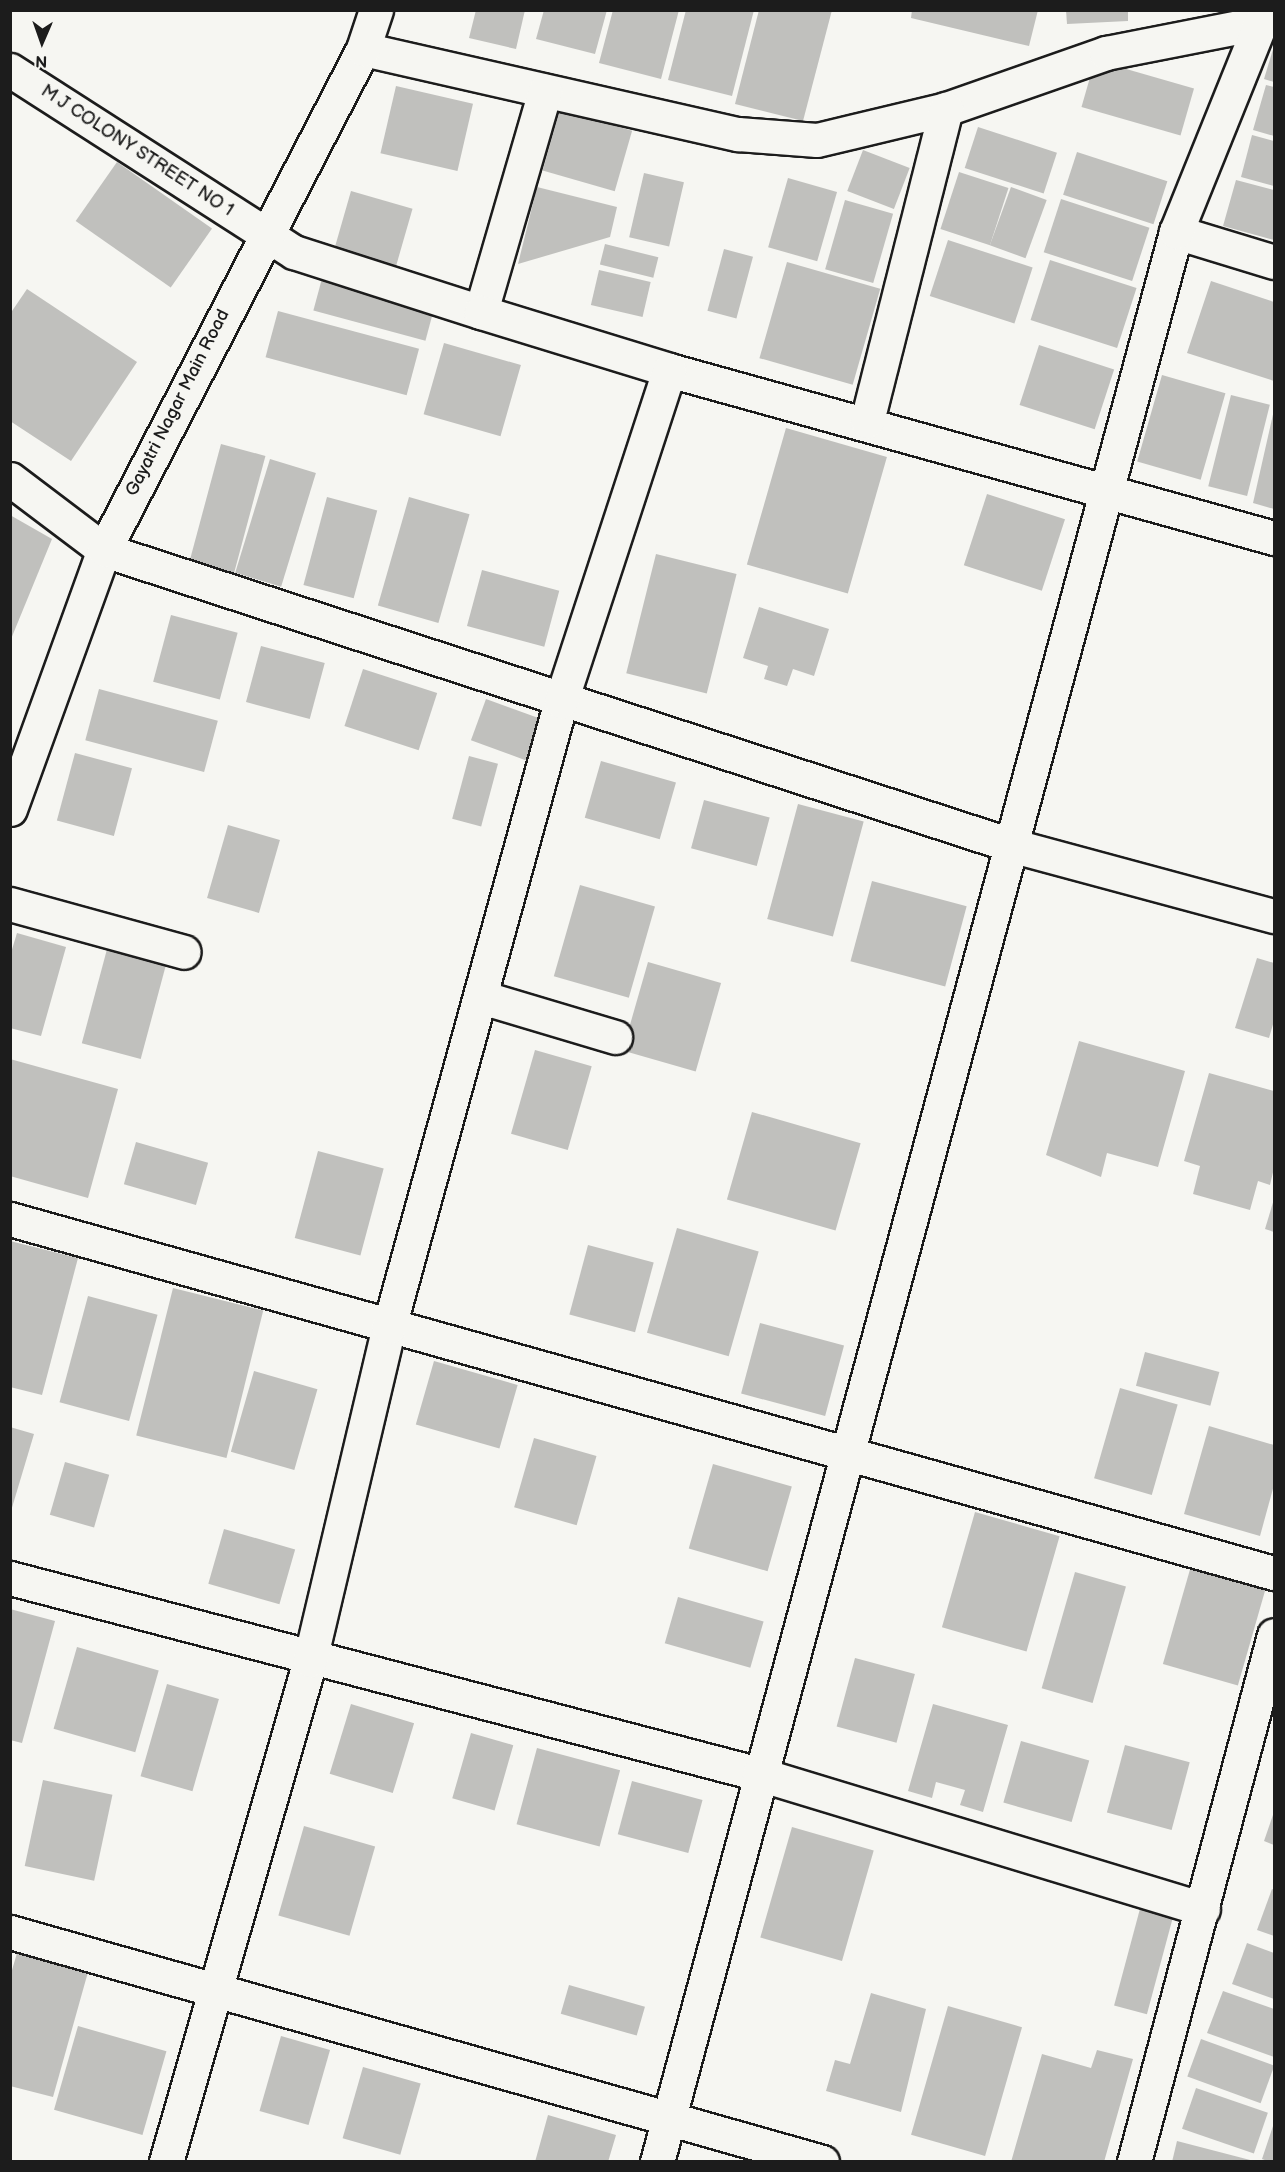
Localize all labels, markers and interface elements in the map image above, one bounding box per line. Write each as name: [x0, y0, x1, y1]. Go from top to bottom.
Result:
north arrow: [12, 12, 72, 72]
text: N: [35, 51, 48, 70]
street label: M J COLONY STREET NO 1: [36, 80, 238, 222]
street label: Gayatri Nagar Main Road: [121, 306, 235, 500]

